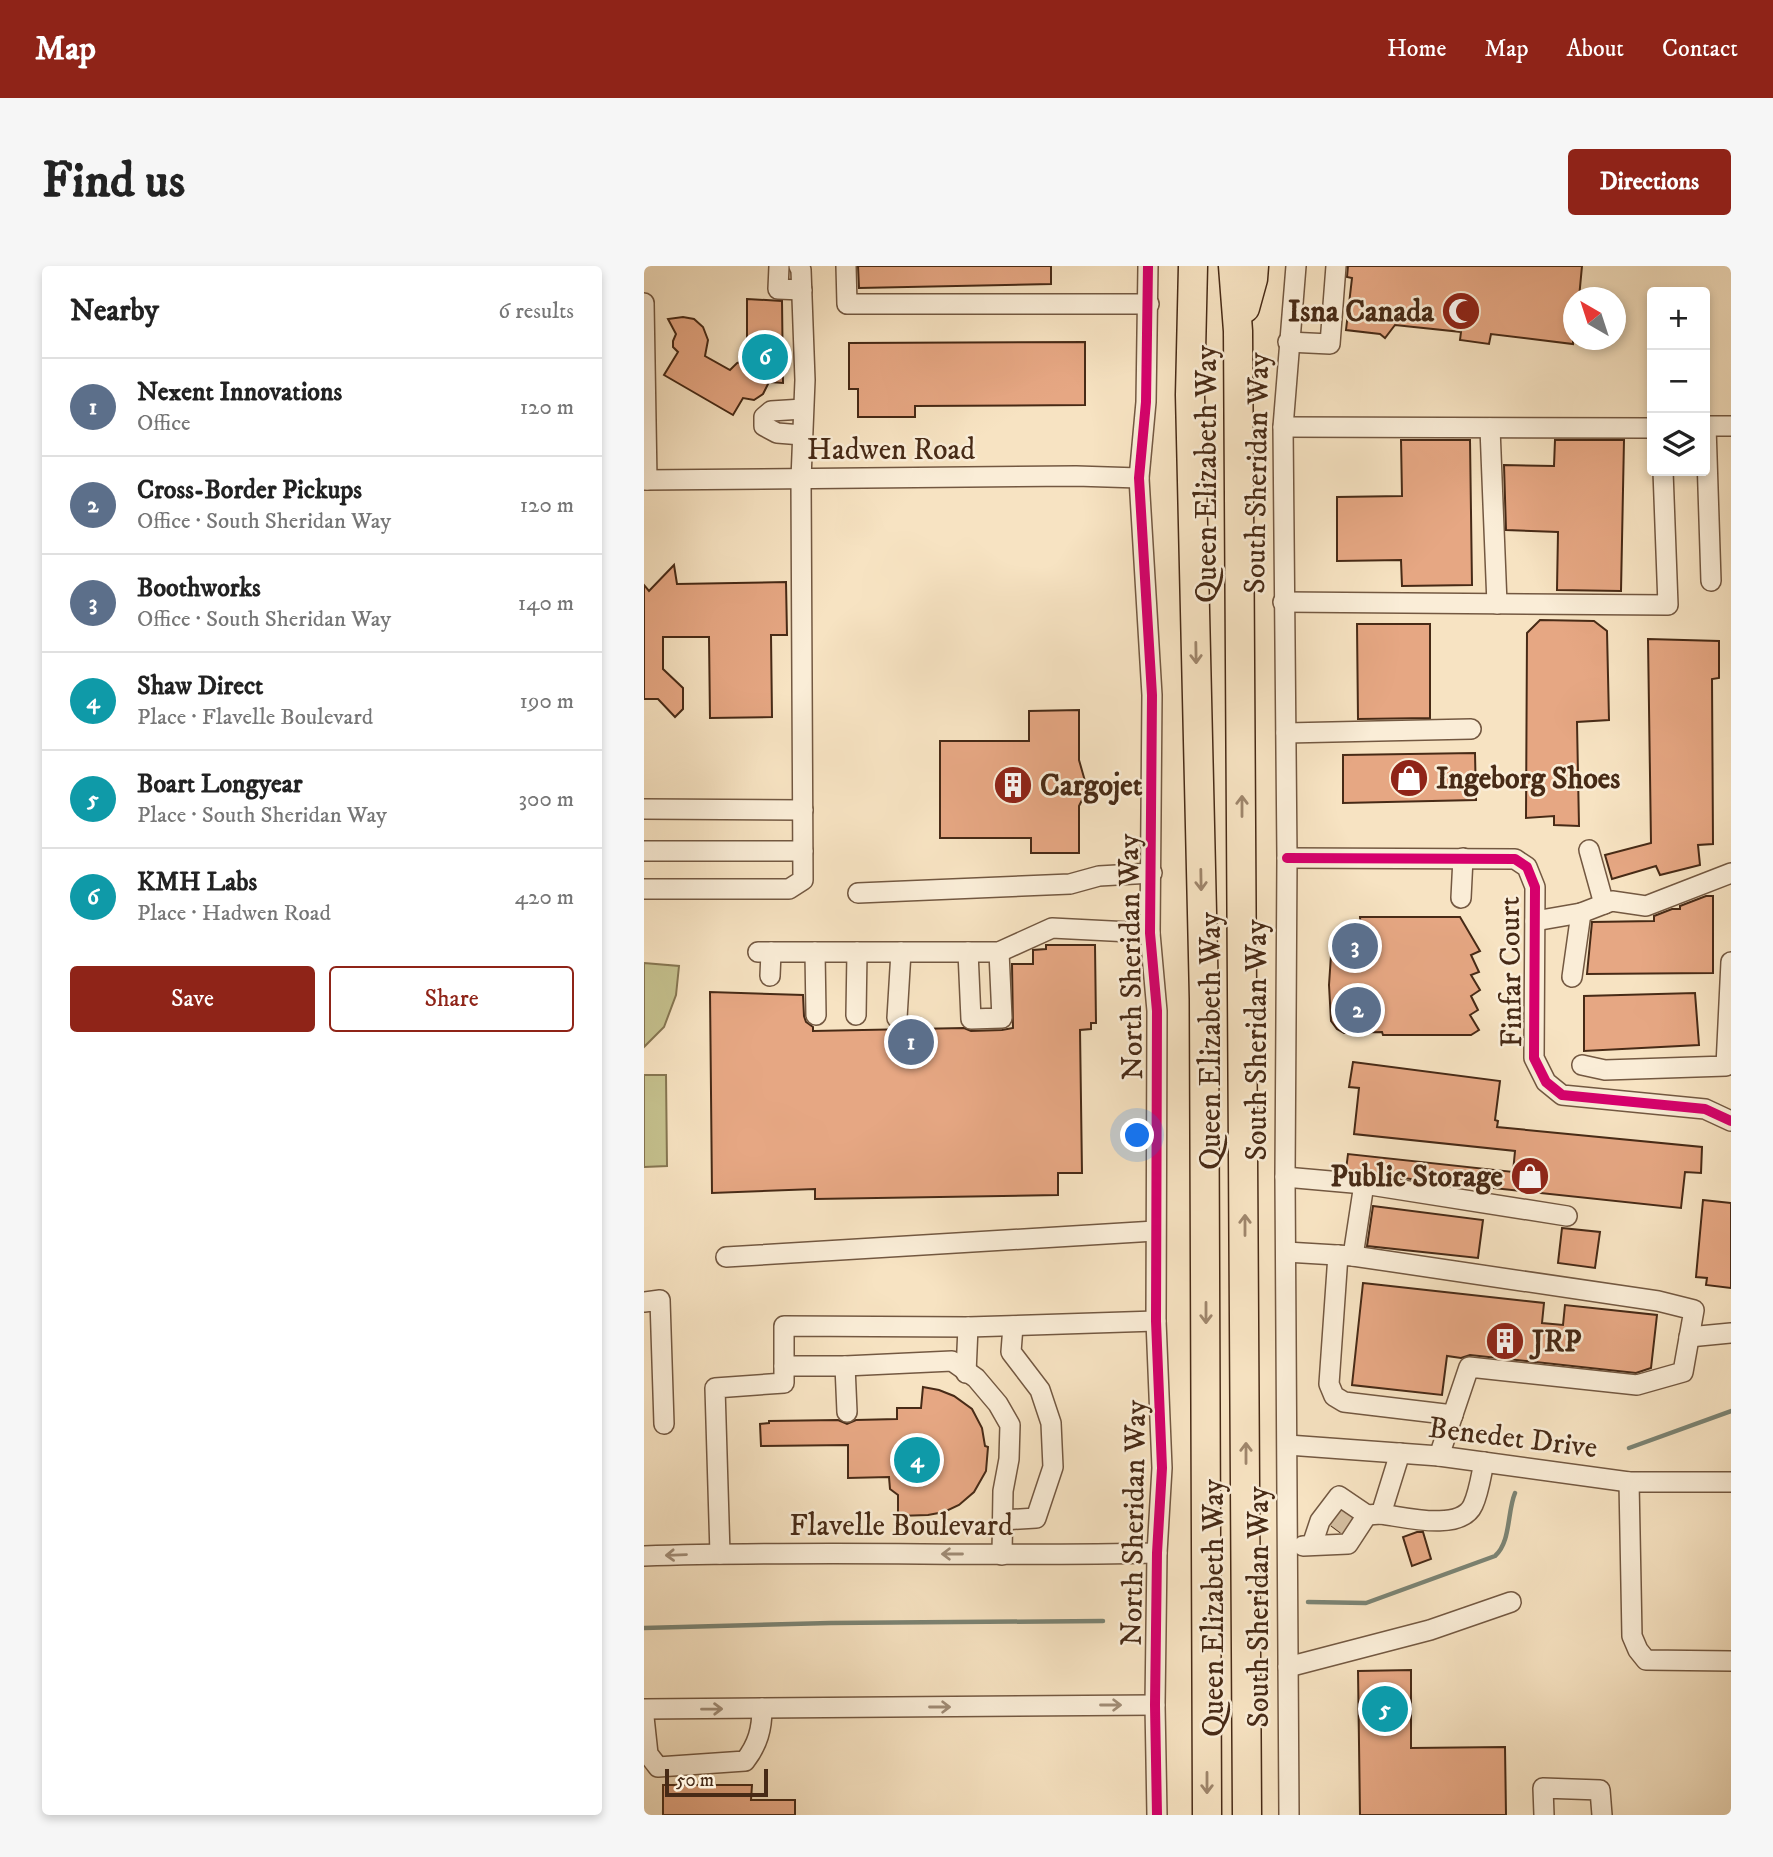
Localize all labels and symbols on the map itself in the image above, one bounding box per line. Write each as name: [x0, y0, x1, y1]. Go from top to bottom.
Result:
north arrow: [1563, 287, 1626, 350]
mosque icon: Isna Canada: [1440, 290, 1482, 332]
place label: Isna Canada: [1288, 294, 1435, 331]
pin: 6: [742, 331, 788, 383]
street label: Queen Elizabeth Way: [1189, 344, 1226, 603]
street label: South Sheridan Way: [1237, 351, 1278, 594]
street label: Hadwen Road: [807, 432, 975, 469]
one-way arrow: [1189, 641, 1202, 664]
shop icon: Ingeborg Shoes: [1388, 757, 1430, 799]
place label: Ingeborg Shoes: [1436, 761, 1620, 798]
building icon: Cargojet: [992, 764, 1034, 806]
place label: Cargojet: [1040, 768, 1143, 805]
one-way arrow: [1235, 794, 1249, 817]
street label: North Sheridan Way: [1111, 833, 1152, 1081]
one-way arrow: [1194, 868, 1208, 891]
street label: Finfar Court: [1492, 896, 1531, 1048]
street label: Queen Elizabeth Way: [1193, 911, 1230, 1170]
street label: South Sheridan Way: [1239, 918, 1276, 1161]
pin: 3: [1332, 920, 1378, 972]
pin: 2: [1335, 984, 1381, 1036]
pin: 1: [888, 1016, 934, 1068]
your location: [1120, 1118, 1154, 1152]
shop icon: Public Storage: [1509, 1155, 1551, 1197]
place label: Public Storage: [1330, 1159, 1504, 1196]
one-way arrow: [1238, 1214, 1252, 1237]
one-way arrow: [1199, 1301, 1213, 1324]
building icon: JRP: [1484, 1320, 1526, 1362]
place label: JRP: [1529, 1324, 1582, 1361]
street label: North Sheridan Way: [1114, 1399, 1155, 1647]
street label: Benedet Drive: [1426, 1410, 1599, 1467]
pin: 4: [894, 1434, 940, 1486]
one-way arrow: [1239, 1442, 1253, 1465]
street label: Queen Elizabeth Way: [1196, 1478, 1233, 1737]
street label: South Sheridan Way: [1241, 1485, 1278, 1728]
street label: Flavelle Boulevard: [789, 1508, 1013, 1545]
one-way arrow: [941, 1548, 964, 1561]
one-way arrow: [665, 1549, 688, 1562]
pin: 5: [1362, 1683, 1408, 1735]
one-way arrow: [1099, 1698, 1122, 1712]
one-way arrow: [928, 1700, 951, 1714]
one-way arrow: [700, 1702, 723, 1716]
scale bar: [665, 1766, 768, 1798]
one-way arrow: [1200, 1771, 1214, 1794]

